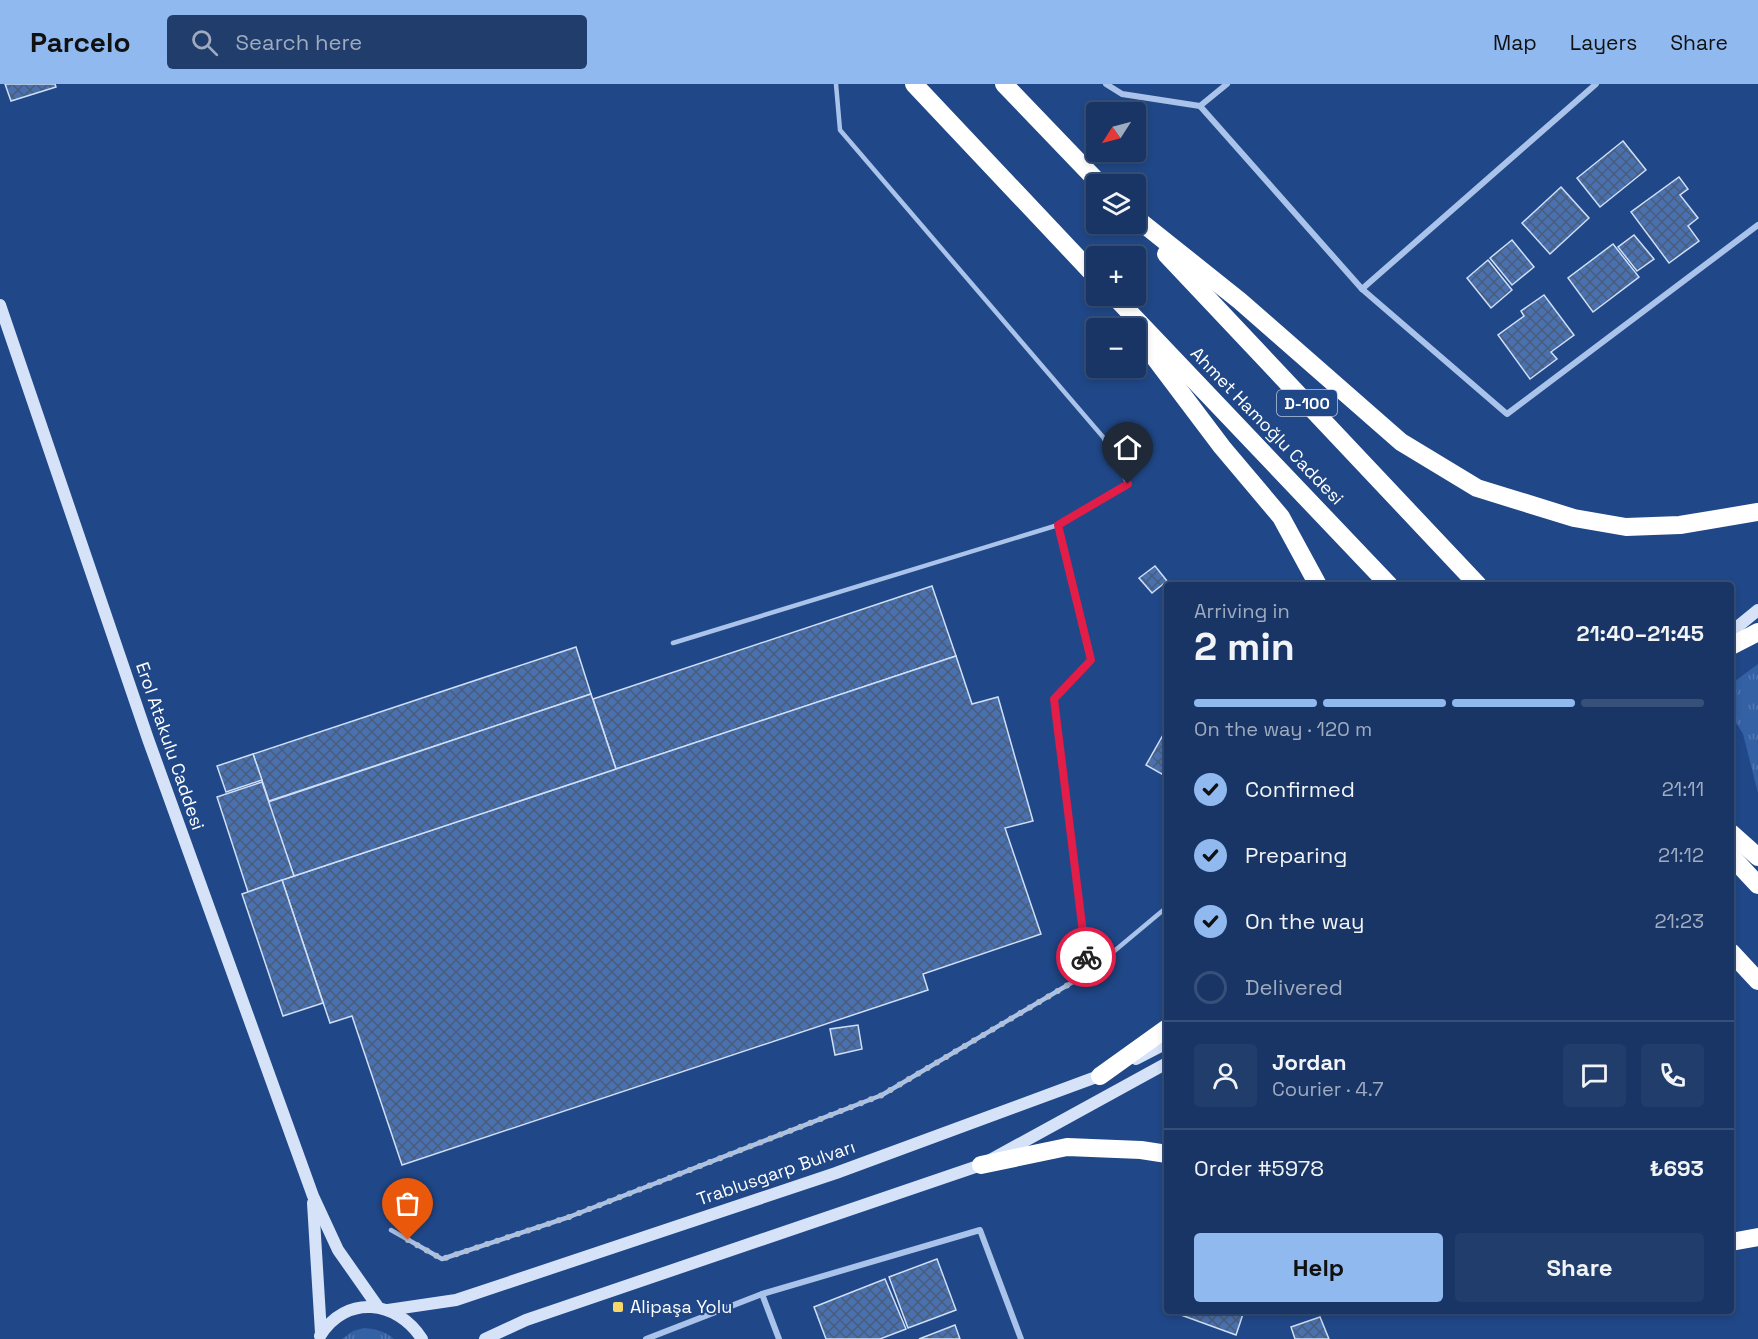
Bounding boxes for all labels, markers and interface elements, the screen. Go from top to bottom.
search box [167,15,587,69]
text: Parcelo [30,24,131,60]
icon: search [188,26,221,59]
text: Search here [236,28,362,56]
text: Map [1493,29,1537,56]
text: Layers [1570,29,1637,56]
text: Share [1670,29,1728,56]
north arrow [1086,102,1146,162]
map controls [1086,102,1146,378]
button: layers [1086,174,1146,234]
button: + [1086,246,1146,306]
button: − [1086,318,1146,378]
street label: Ahmet Hamoğlu Caddesi [1186,342,1349,509]
road number: D-100 [1277,390,1337,416]
pin [1102,422,1153,484]
icon: home [1111,431,1144,464]
text: Arriving in [1194,598,1290,624]
text: 21:40–21:45 [1577,619,1704,647]
text: 2 min [1194,622,1295,671]
street label: Erol Atakulu Caddesi [131,659,210,833]
text: On the way · 120 m [1194,716,1372,742]
icon: check [1194,773,1227,806]
text: Confirmed [1245,775,1355,803]
text: 21:11 [1662,776,1704,802]
icon: check [1194,839,1227,872]
text: Preparing [1245,841,1347,869]
text: 21:12 [1658,842,1704,868]
icon: check [1194,905,1227,938]
text: On the way [1245,907,1364,935]
text: 21:23 [1654,908,1704,934]
courier [1056,927,1116,987]
icon: bike [1070,941,1103,974]
text: Delivered [1245,973,1343,1001]
button: person [1194,1044,1257,1107]
button: chat [1563,1044,1626,1107]
button: phone [1641,1044,1704,1107]
text: Jordan [1272,1048,1347,1076]
text: Courier · 4.7 [1272,1076,1383,1102]
street label: Trablusgarp Bulvarı [694,1135,858,1210]
text: Order #5978 [1194,1154,1324,1182]
text: ₺693 [1650,1154,1704,1182]
pin [382,1178,433,1240]
icon: bag [391,1187,424,1220]
button: Help [1194,1233,1443,1302]
button: Share [1455,1233,1704,1302]
place label: Alipaşa Yolu [630,1295,732,1318]
marker: Alipaşa Yolu [611,1300,625,1314]

